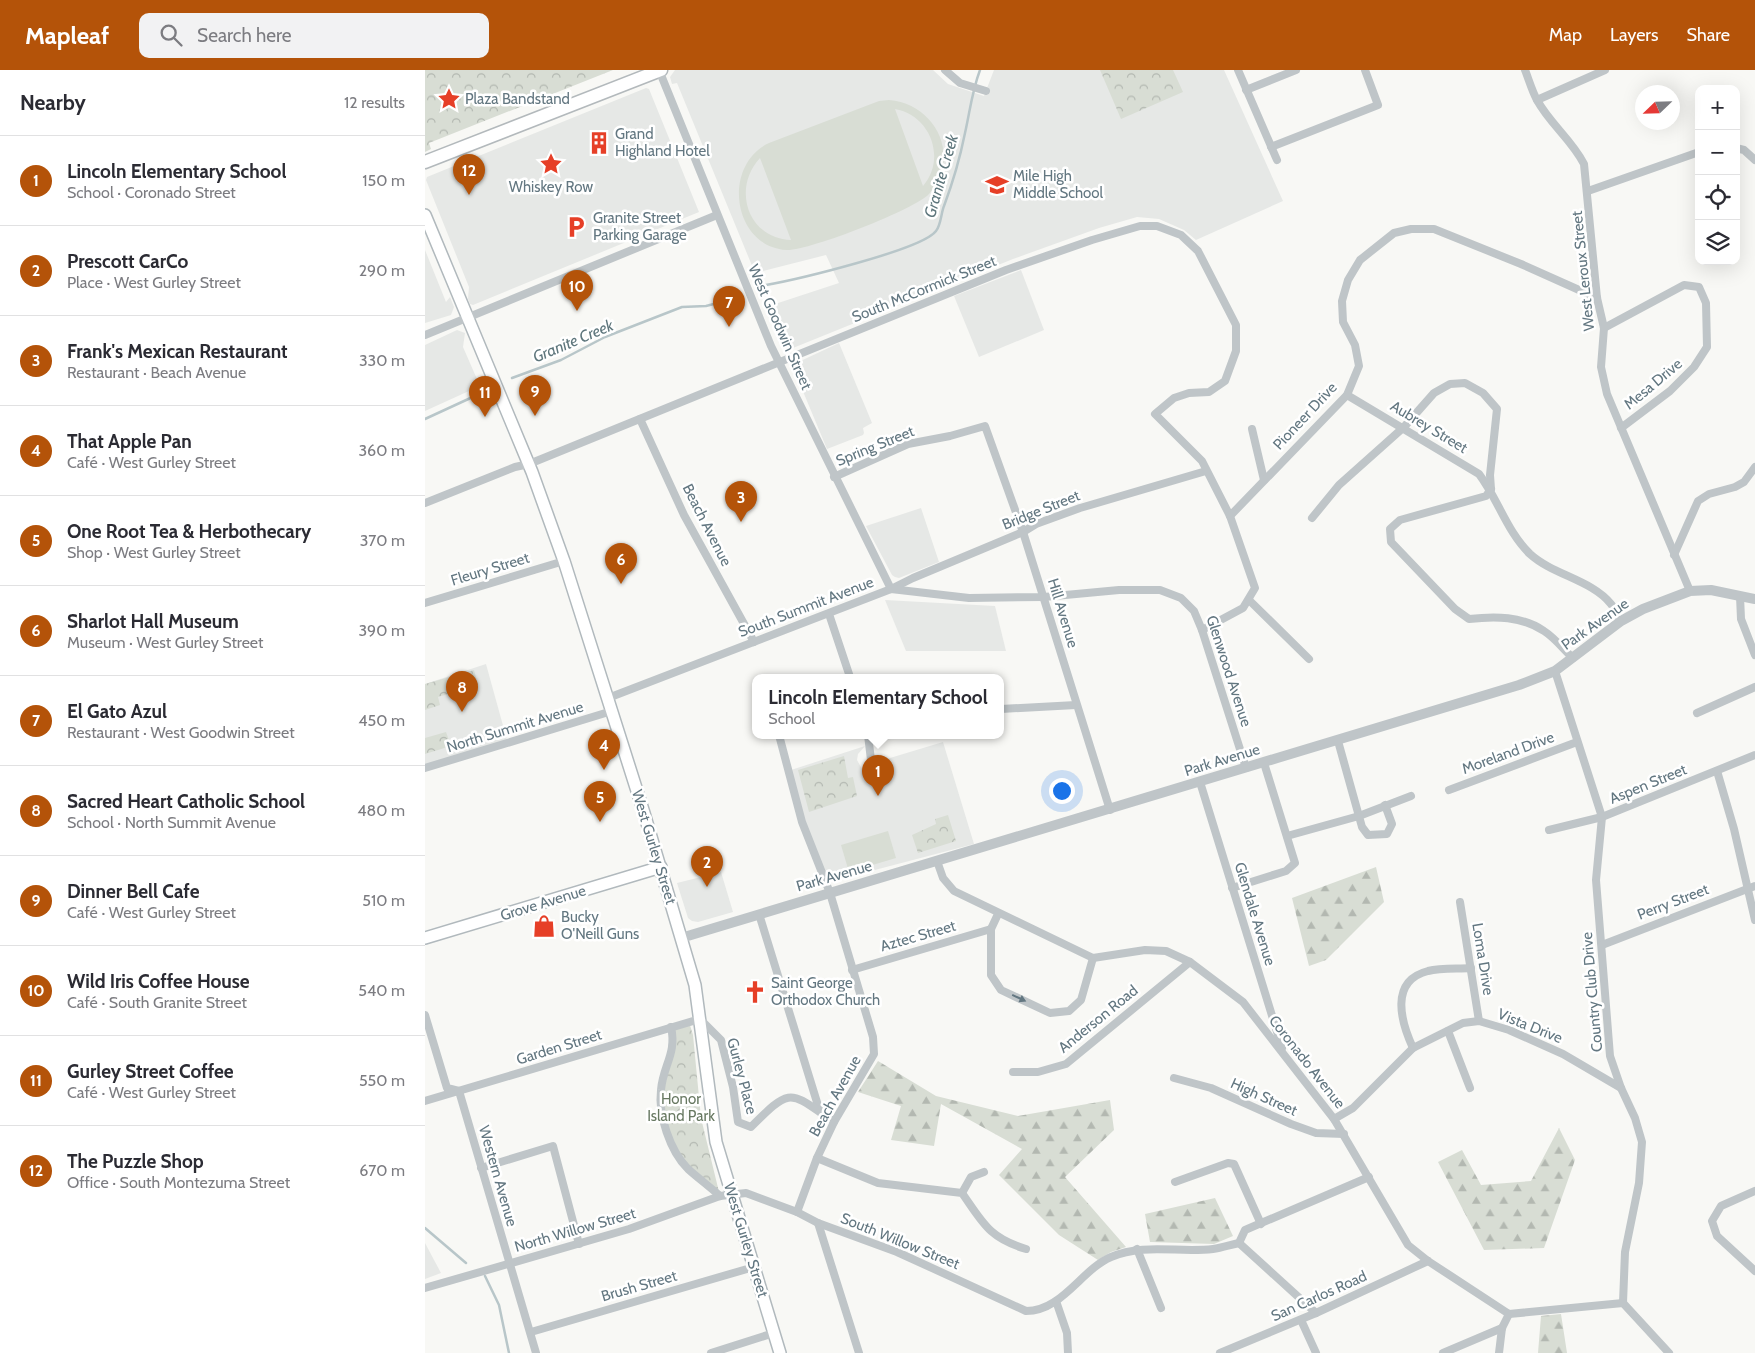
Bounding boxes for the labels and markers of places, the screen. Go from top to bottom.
place icon: Plaza Bandstand [436,86,462,112]
place label: Plaza Bandstand [465,90,570,108]
place label: Grand Highland Hotel [615,125,710,160]
building icon: Grand Highland Hotel [586,130,612,156]
place icon: Whiskey Row [538,151,564,177]
pin: 12 [453,154,485,195]
place label: Mile High Middle School [1013,167,1104,202]
school or university icon: Mile High Middle School [984,172,1010,198]
place label: Whiskey Row [509,178,593,196]
place label: Granite Street Parking Garage [593,209,687,244]
parking icon: Granite Street Parking Garage [563,214,589,240]
pin: 10 [561,270,593,311]
pin: 7 [713,286,745,327]
pin: 9 [519,375,551,416]
pin: 11 [469,376,501,417]
pin: 3 [725,481,757,522]
pin: 6 [605,543,637,584]
pin: 8 [446,671,478,712]
pin: 4 [588,729,620,770]
pin: 1 [862,755,894,796]
pin: 5 [584,781,616,822]
pin: 2 [691,846,723,887]
place label: Bucky O'Neill Guns [561,908,639,943]
shop icon: Bucky O'Neill Guns [531,913,557,939]
place label: Saint George Orthodox Church [771,974,880,1009]
church icon: Saint George Orthodox Church [742,979,768,1005]

